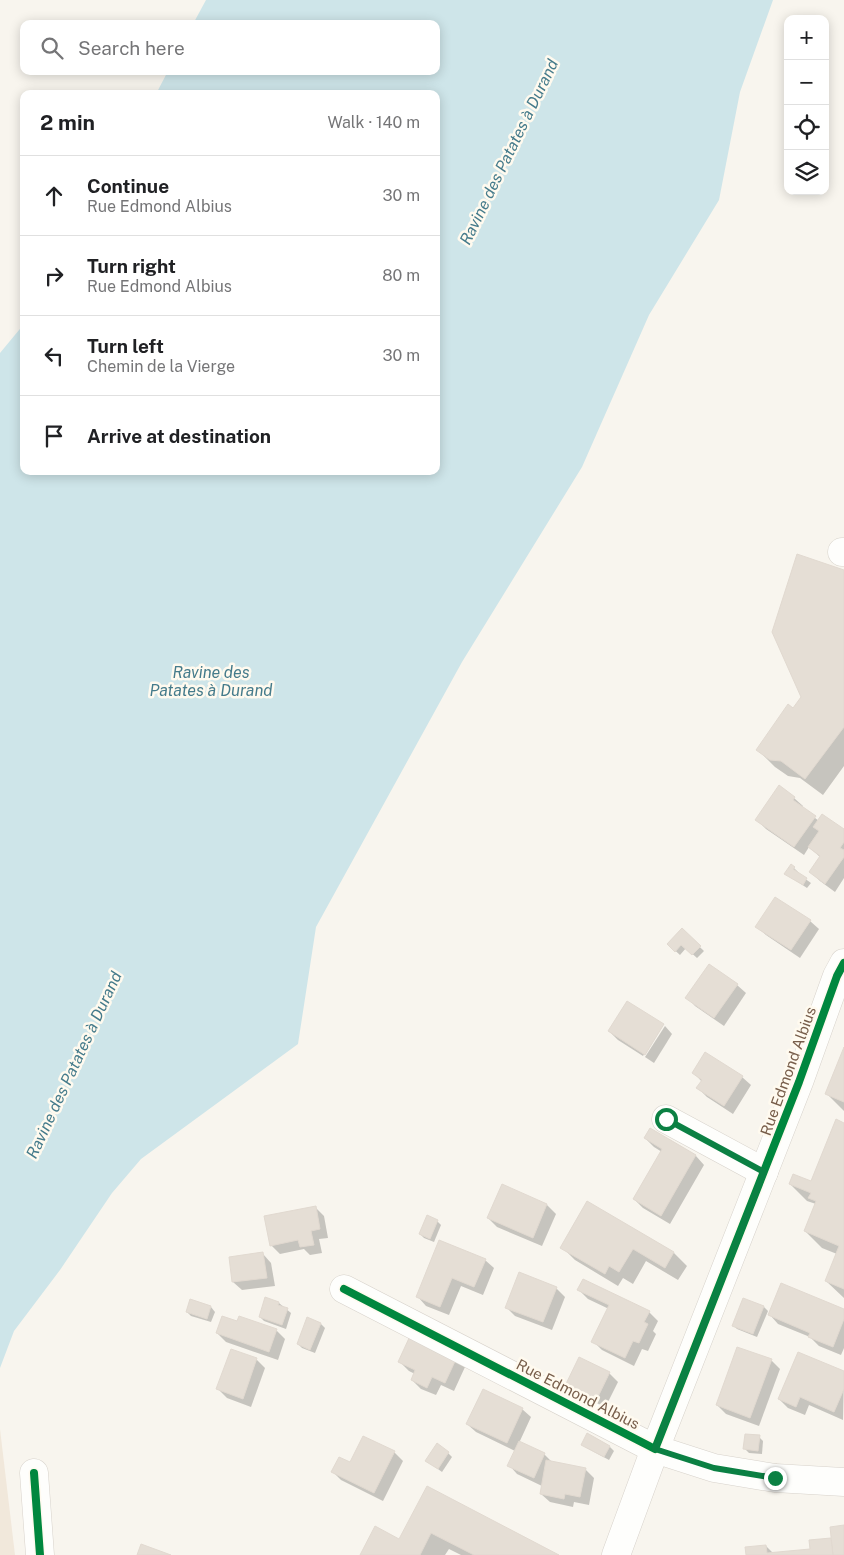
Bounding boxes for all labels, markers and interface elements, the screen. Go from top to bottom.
map controls [784,15,829,195]
button: + [784,15,829,60]
search box [20,20,440,75]
icon: search [38,34,66,62]
text: Search here [78,37,185,59]
water label: Ravine des Patates à Durand [456,55,563,248]
button: − [784,60,829,105]
button: locate [784,105,829,150]
text: 2 min [40,110,95,135]
text: Walk · 140 m [327,113,420,132]
button: layers [784,150,829,195]
text: Continue [87,175,169,197]
icon: ahead [40,182,68,210]
text: 30 m [383,186,420,205]
text: Rue Edmond Albius [87,197,232,216]
text: Turn right [87,255,176,277]
icon: right [40,262,68,290]
text: 80 m [382,266,420,285]
text: Rue Edmond Albius [87,277,232,296]
text: Turn left [87,335,164,357]
icon: left [40,342,68,370]
text: 30 m [383,346,420,365]
text: Chemin de la Vierge [87,357,235,376]
icon: arrive [40,422,68,450]
text: Arrive at destination [87,425,271,447]
water label: Ravine des Patates à Durand [149,663,273,700]
water label: Ravine des Patates à Durand [22,968,126,1161]
street label: Rue Edmond Albius [757,1004,819,1138]
route start [655,1108,678,1131]
street label: Rue Edmond Albius [514,1356,642,1432]
route end [764,1467,787,1490]

